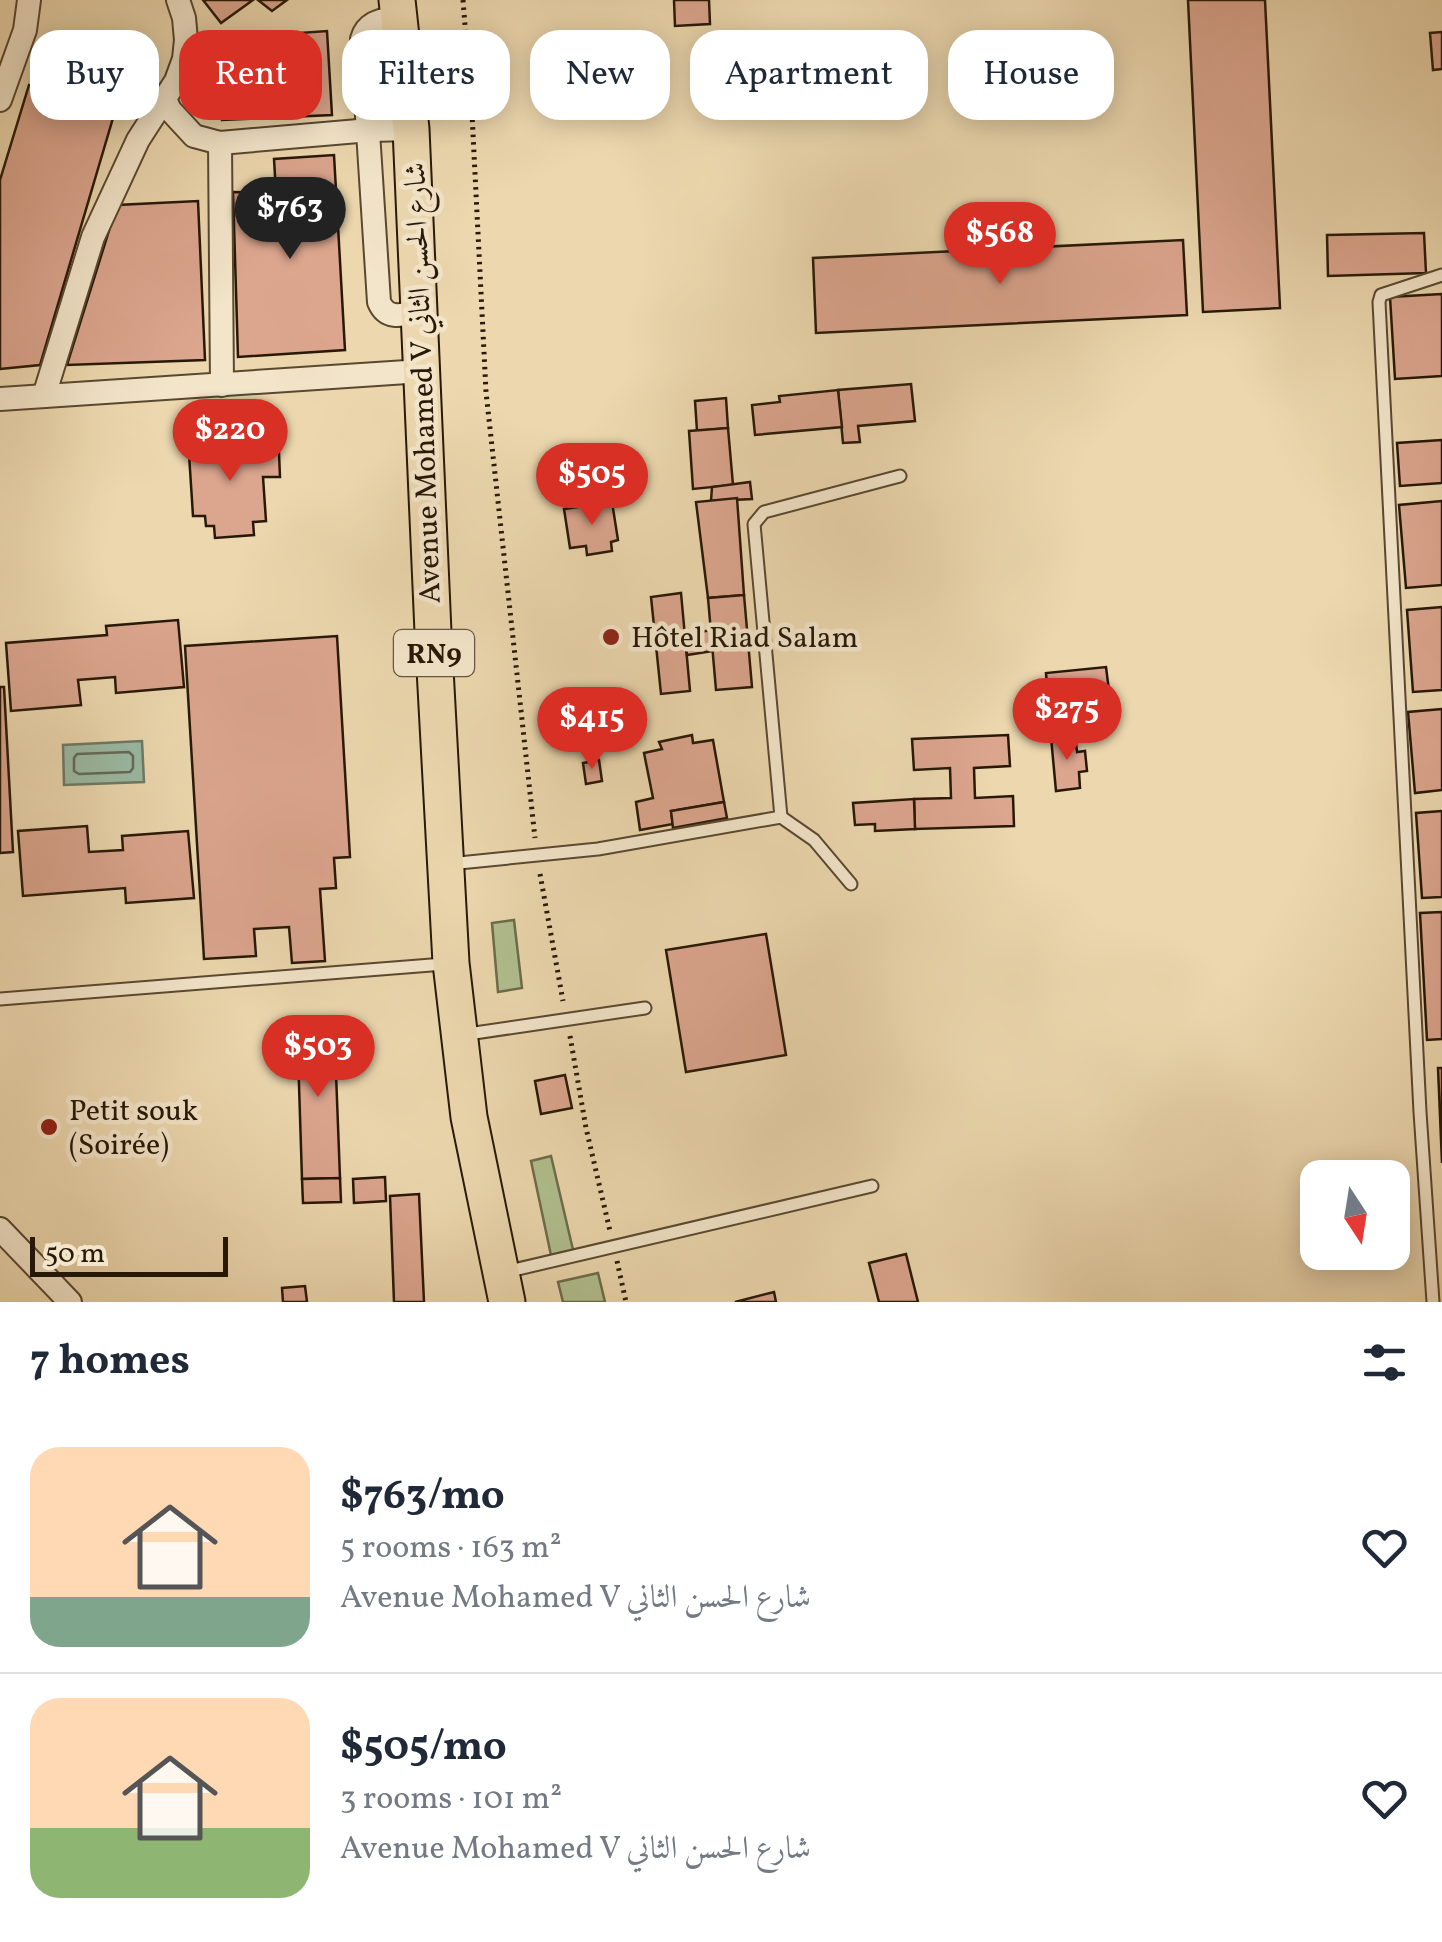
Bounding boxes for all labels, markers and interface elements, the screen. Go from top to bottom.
chip: Buy [30,30,159,120]
chip: Rent [179,30,322,120]
chip: Filters [342,30,510,120]
chip: New [530,30,670,120]
chip: Apartment [690,30,928,120]
chip: House [948,30,1114,120]
street label: Avenue Mohamed V شارع الحسن الثاني [395,162,455,604]
pin: $763 [231,177,349,262]
text: $763 [257,187,323,231]
pin: $568 [941,202,1059,287]
text: $568 [966,212,1034,256]
pin: $220 [171,399,289,484]
text: $220 [195,409,265,453]
pin: $505 [533,443,651,528]
text: $505 [558,453,626,497]
place label: Hôtel Riad Salam [631,618,858,660]
marker: Hôtel Riad Salam [600,626,622,648]
road number: RN9 [394,630,474,676]
pin: $275 [1008,678,1126,763]
pin: $415 [533,687,651,772]
text: $275 [1035,688,1099,732]
text: $415 [559,697,625,741]
pin: $503 [259,1015,377,1100]
text: $503 [284,1025,352,1069]
place label: Petit souk (Soirée) [69,1091,198,1167]
marker: Petit souk (Soirée) [38,1116,60,1138]
north arrow [1300,1160,1410,1270]
map controls [1300,1160,1410,1270]
scale bar [30,1232,228,1276]
text: 50 m [45,1235,105,1274]
text: 7 homes [30,1333,190,1392]
icon: filters [1357,1335,1412,1390]
text: $763/mo [340,1468,505,1527]
icon: home [110,1487,230,1607]
icon: heart [1357,1520,1412,1575]
text: 5 rooms · 163 m² [340,1527,562,1571]
text: Avenue Mohamed V شارع الحسن الثاني [340,1577,811,1621]
text: $505/mo [340,1719,507,1778]
icon: home [110,1738,230,1858]
icon: heart [1357,1771,1412,1826]
text: 3 rooms · 101 m² [340,1778,562,1822]
text: Avenue Mohamed V شارع الحسن الثاني [340,1828,811,1872]

